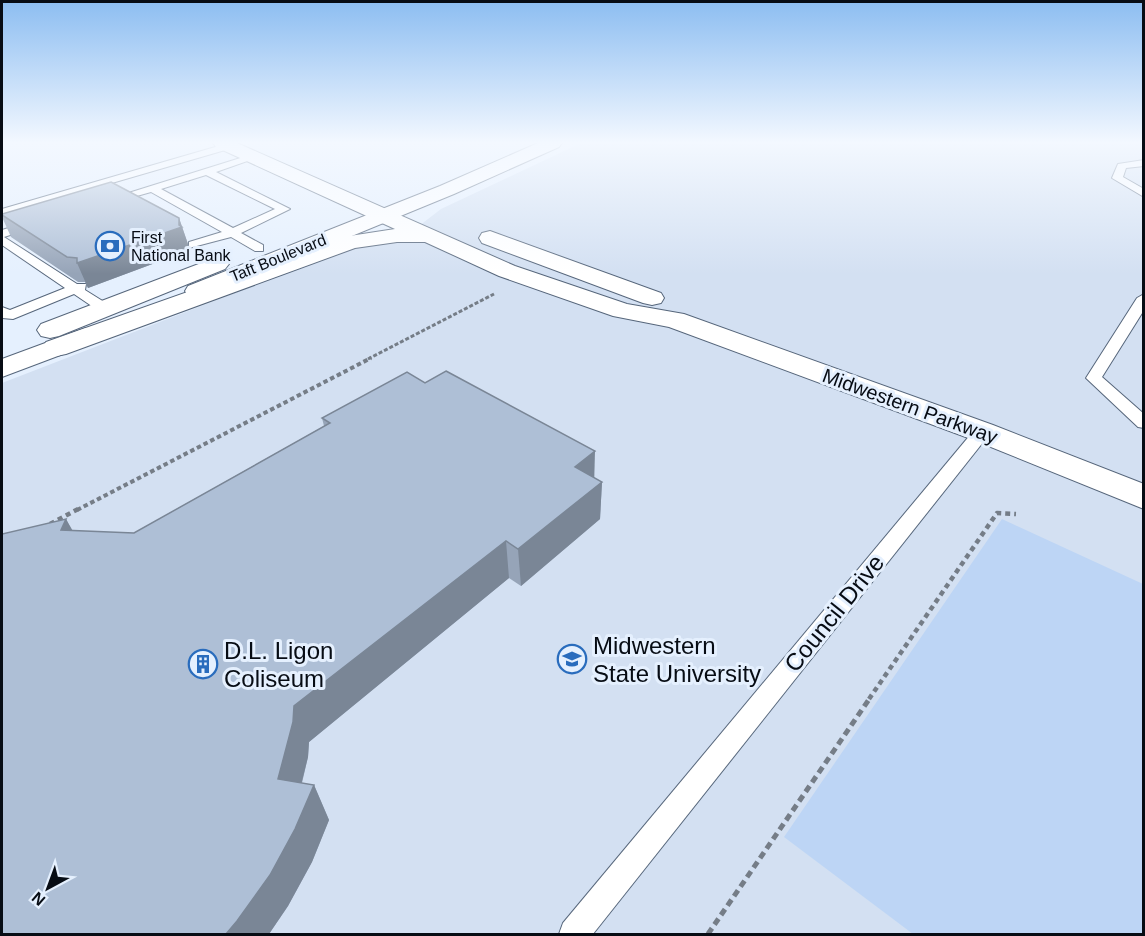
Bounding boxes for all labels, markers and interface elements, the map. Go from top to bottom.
place label: First National Bank [131,229,232,264]
bank icon: First National Bank [94,230,126,262]
street label: Taft Boulevard [227,231,329,285]
street label: Midwestern Parkway [820,364,1000,448]
street label: Council Drive [779,549,889,677]
place label: Midwestern State University [593,632,761,687]
place label: D.L. Ligon Coliseum [224,637,333,692]
school or university icon: Midwestern State University [556,643,588,675]
building icon: D.L. Ligon Coliseum [187,648,219,680]
north arrow [18,858,78,918]
text: N [29,889,48,909]

